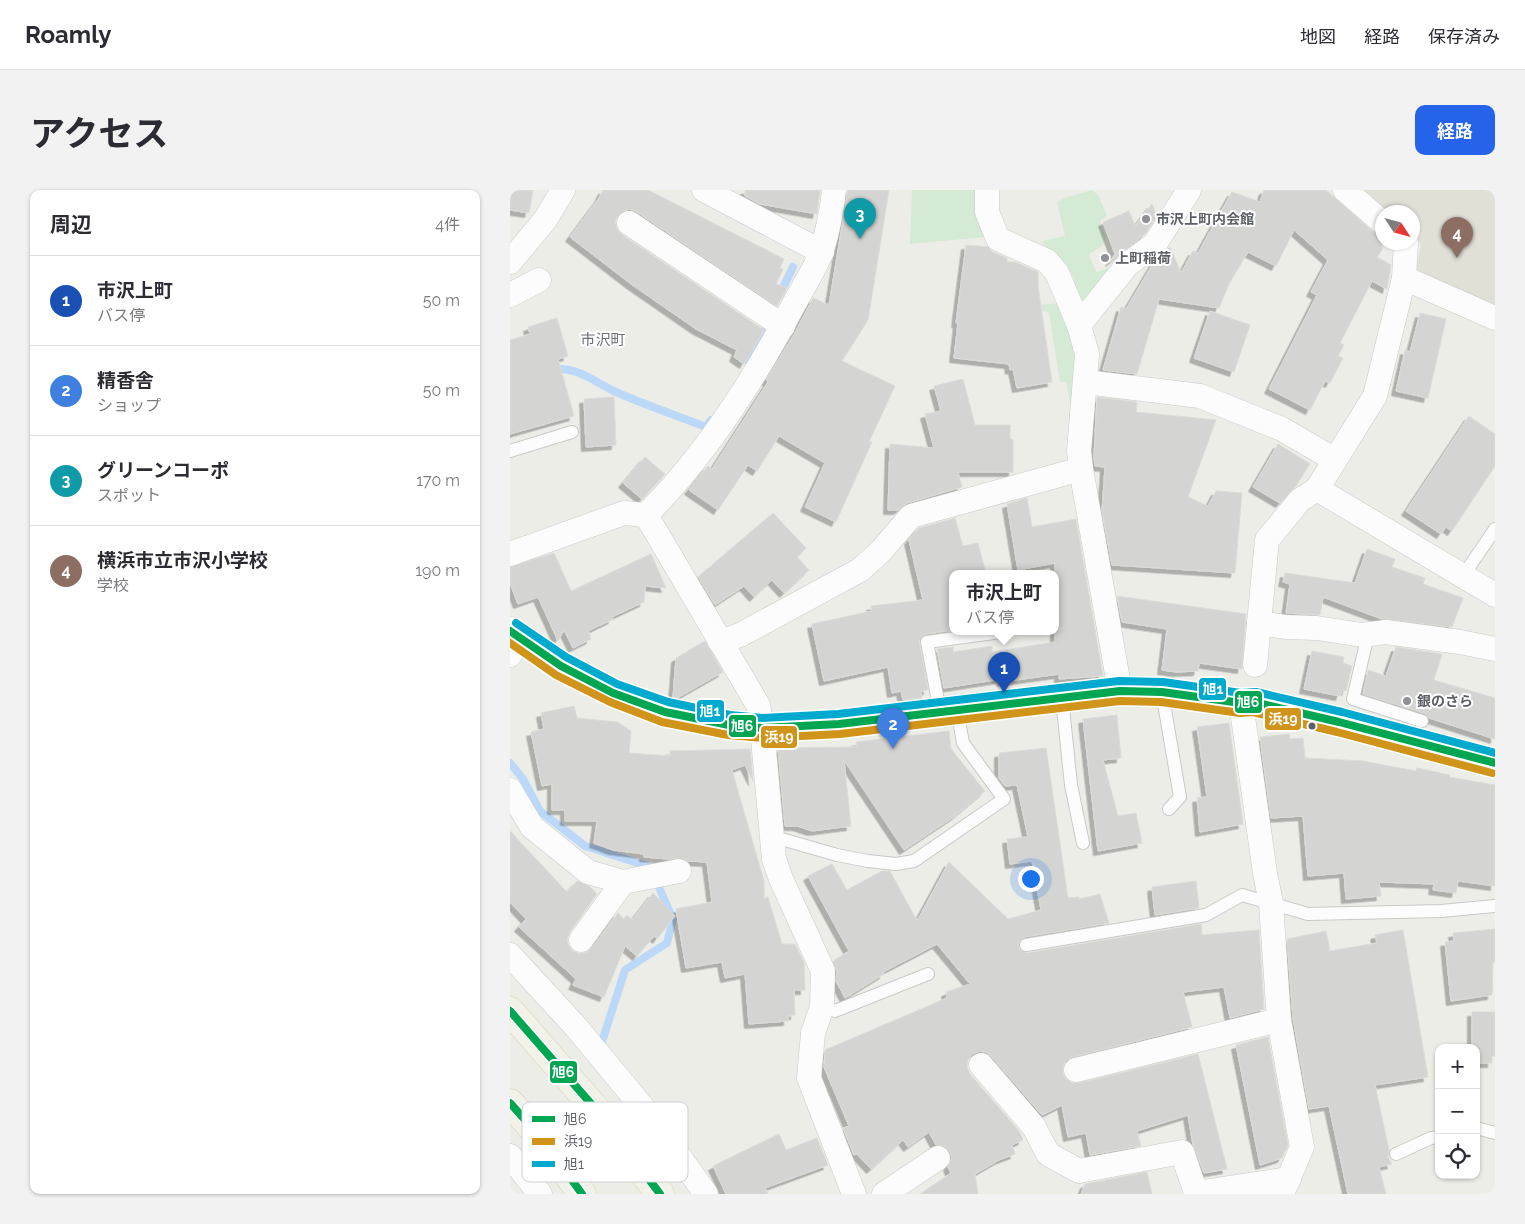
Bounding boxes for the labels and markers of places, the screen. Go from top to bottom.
pin: 3 [844,198,876,239]
place label: 市沢上町内会館 [1156,211,1254,227]
marker: 市沢上町内会館 [1140,213,1152,225]
pin: 4 [1441,217,1473,258]
place label: 上町稲荷 [1115,250,1171,266]
marker: 上町稲荷 [1099,252,1111,264]
pin: 1 [988,652,1020,693]
place label: 銀のさら [1417,693,1473,709]
marker: 銀のさら [1401,695,1413,707]
pin: 2 [877,708,909,749]
unlabelled marker [1307,721,1317,731]

